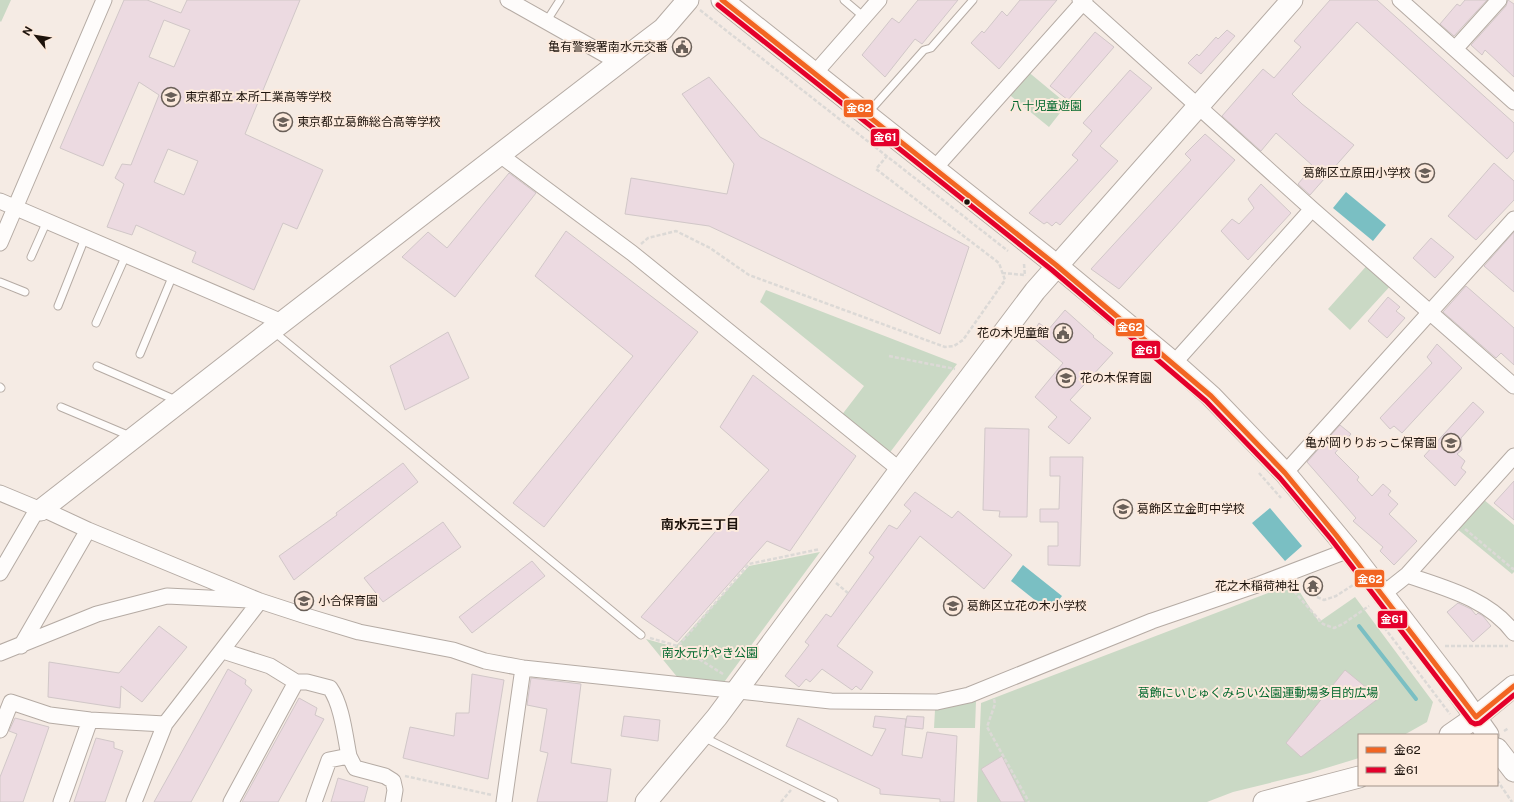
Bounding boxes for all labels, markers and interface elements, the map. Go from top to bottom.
north arrow [16,16,56,56]
text: N [20,24,35,38]
public building icon: 亀有警察署南水元交番 [671,36,693,58]
place label: 亀有警察署南水元交番 [548,40,668,54]
school or university icon: 東京都立 本所工業高等学校 [160,86,182,108]
place label: 東京都立 本所工業高等学校 [185,90,332,104]
line badge: 金62 [843,99,874,118]
park label: 八十児童遊園 [1010,99,1082,113]
text: 金62 [846,102,872,114]
school or university icon: 東京都立葛飾総合高等学校 [272,111,294,133]
place label: 東京都立葛飾総合高等学校 [297,115,441,129]
line badge: 金61 [870,128,900,147]
text: 金61 [874,131,896,143]
school or university icon: 葛飾区立原田小学校 [1414,162,1436,184]
place label: 葛飾区立原田小学校 [1303,166,1411,180]
unlabelled marker [962,197,972,207]
line badge: 金62 [1115,318,1145,337]
text: 金62 [1117,321,1143,333]
public building icon: 花の木児童館 [1052,322,1074,344]
place label: 花の木児童館 [977,326,1049,340]
line badge: 金61 [1131,340,1161,359]
text: 金61 [1135,344,1157,356]
school or university icon: 花の木保育園 [1055,367,1077,389]
place label: 花の木保育園 [1080,371,1152,385]
school or university icon: 亀が岡りりおっこ保育園 [1440,432,1462,454]
place label: 亀が岡りりおっこ保育園 [1305,436,1437,450]
school or university icon: 葛飾区立金町中学校 [1112,498,1134,520]
place label: 葛飾区立金町中学校 [1137,502,1245,516]
district label: 南水元三丁目 [661,517,739,532]
line badge: 金62 [1354,569,1385,588]
text: 金62 [1357,573,1383,585]
temple icon: 花之木稲荷神社 [1302,575,1324,597]
place label: 花之木稲荷神社 [1215,579,1299,593]
school or university icon: 小合保育園 [293,590,315,612]
place label: 小合保育園 [318,594,378,608]
school or university icon: 葛飾区立花の木小学校 [942,595,964,617]
place label: 葛飾区立花の木小学校 [967,599,1087,613]
line badge: 金61 [1377,610,1408,629]
text: 金61 [1381,613,1403,625]
park label: 南水元けやき公園 [662,646,758,660]
park label: 葛飾にいじゅくみらい公園運動場多目的広場 [1138,686,1378,700]
legend [1358,734,1498,786]
text: 金62 [1394,743,1421,757]
text: 金61 [1394,763,1418,777]

